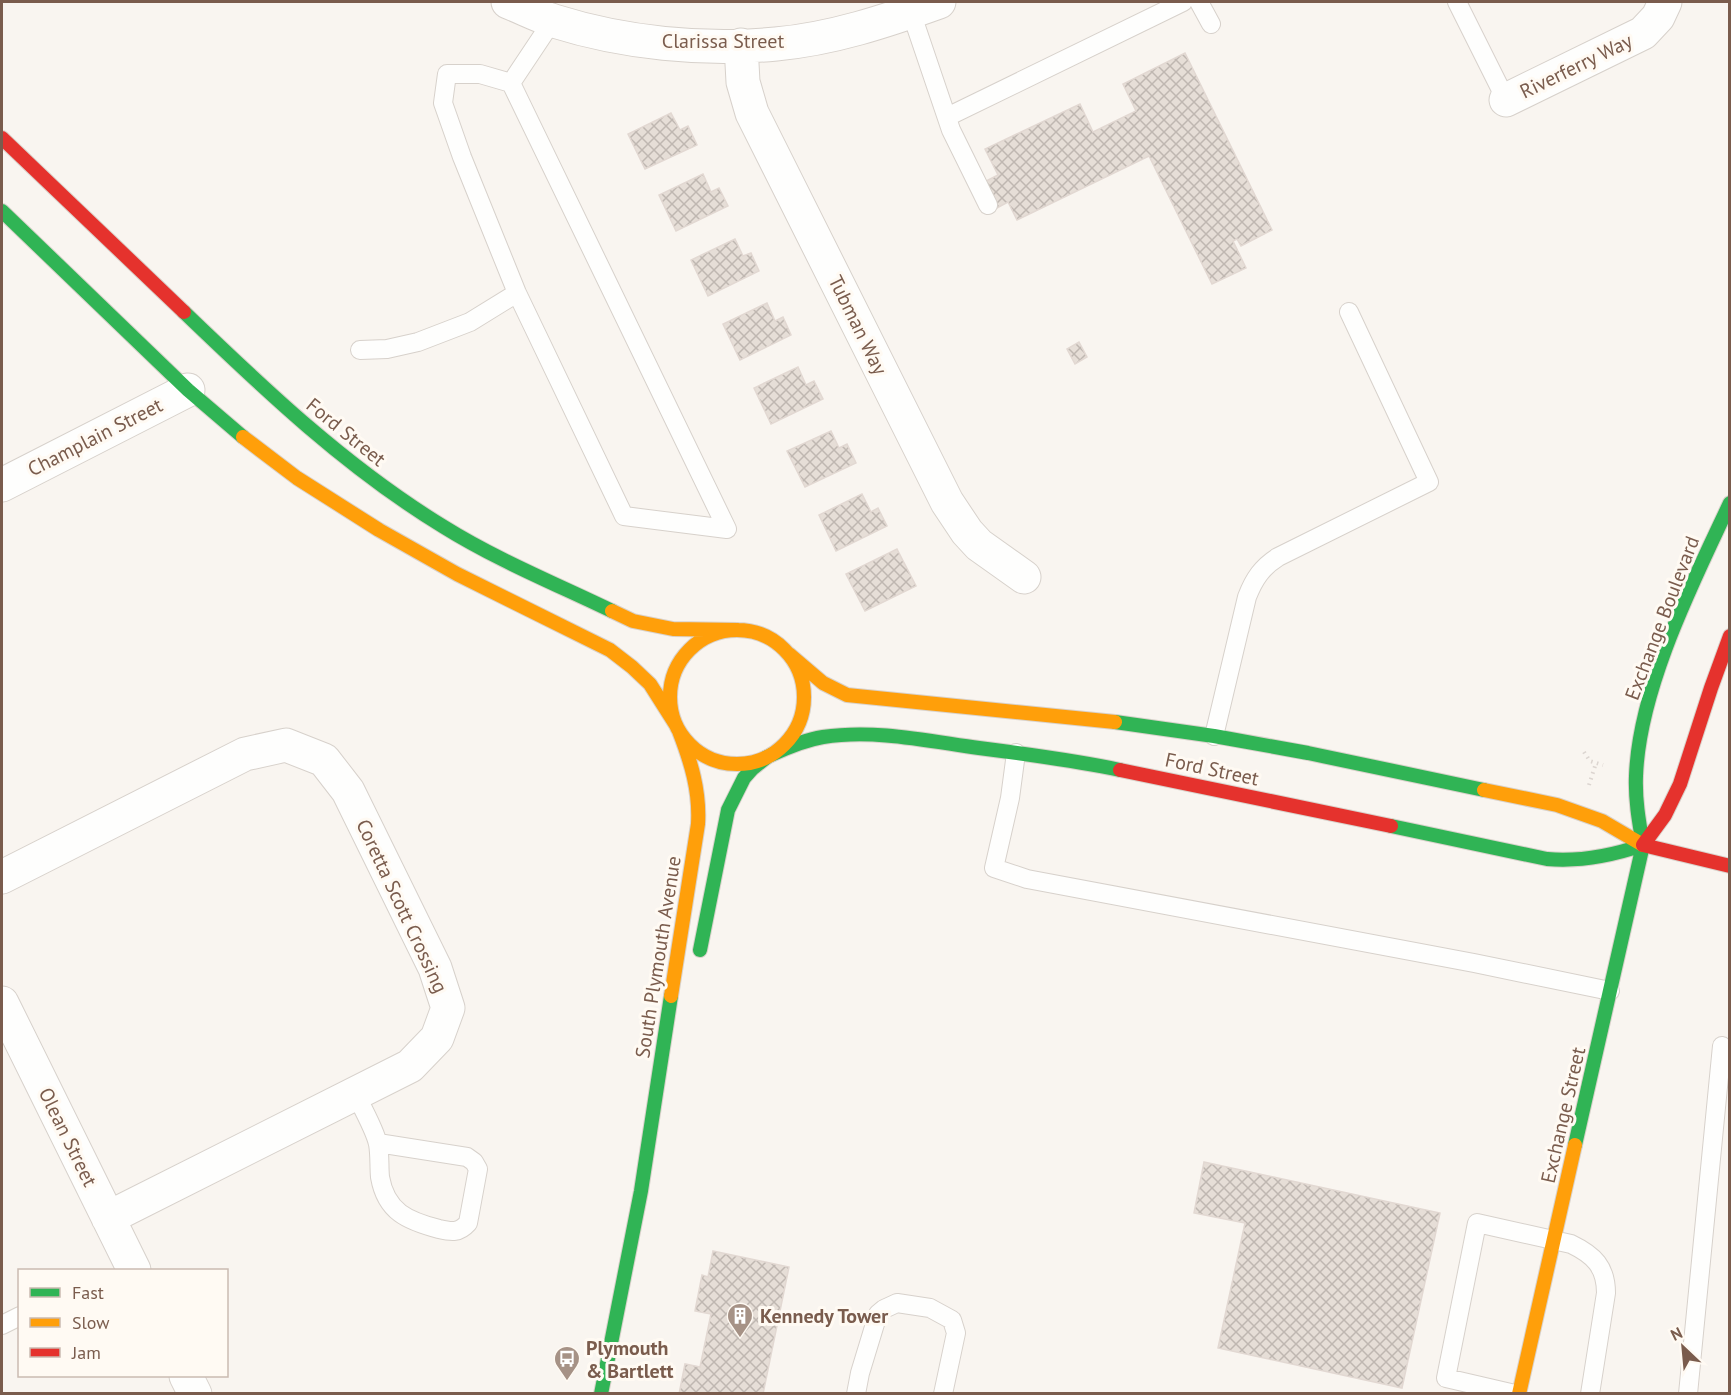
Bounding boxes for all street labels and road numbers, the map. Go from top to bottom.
street label: Riverferry Way [1515,27,1637,104]
street label: Clarissa Street [662,28,784,54]
street label: Tubman Way [823,271,894,380]
street label: Champlain Street [23,392,167,482]
street label: Ford Street [301,392,391,472]
street label: Exchange Boulevard [1619,532,1705,704]
street label: Ford Street [1163,746,1261,792]
street label: Coretta Scott Crossing [350,815,454,997]
street label: South Plymouth Avenue [629,854,687,1060]
street label: Exchange Street [1535,1044,1591,1185]
street label: Olean Street [33,1083,103,1191]

